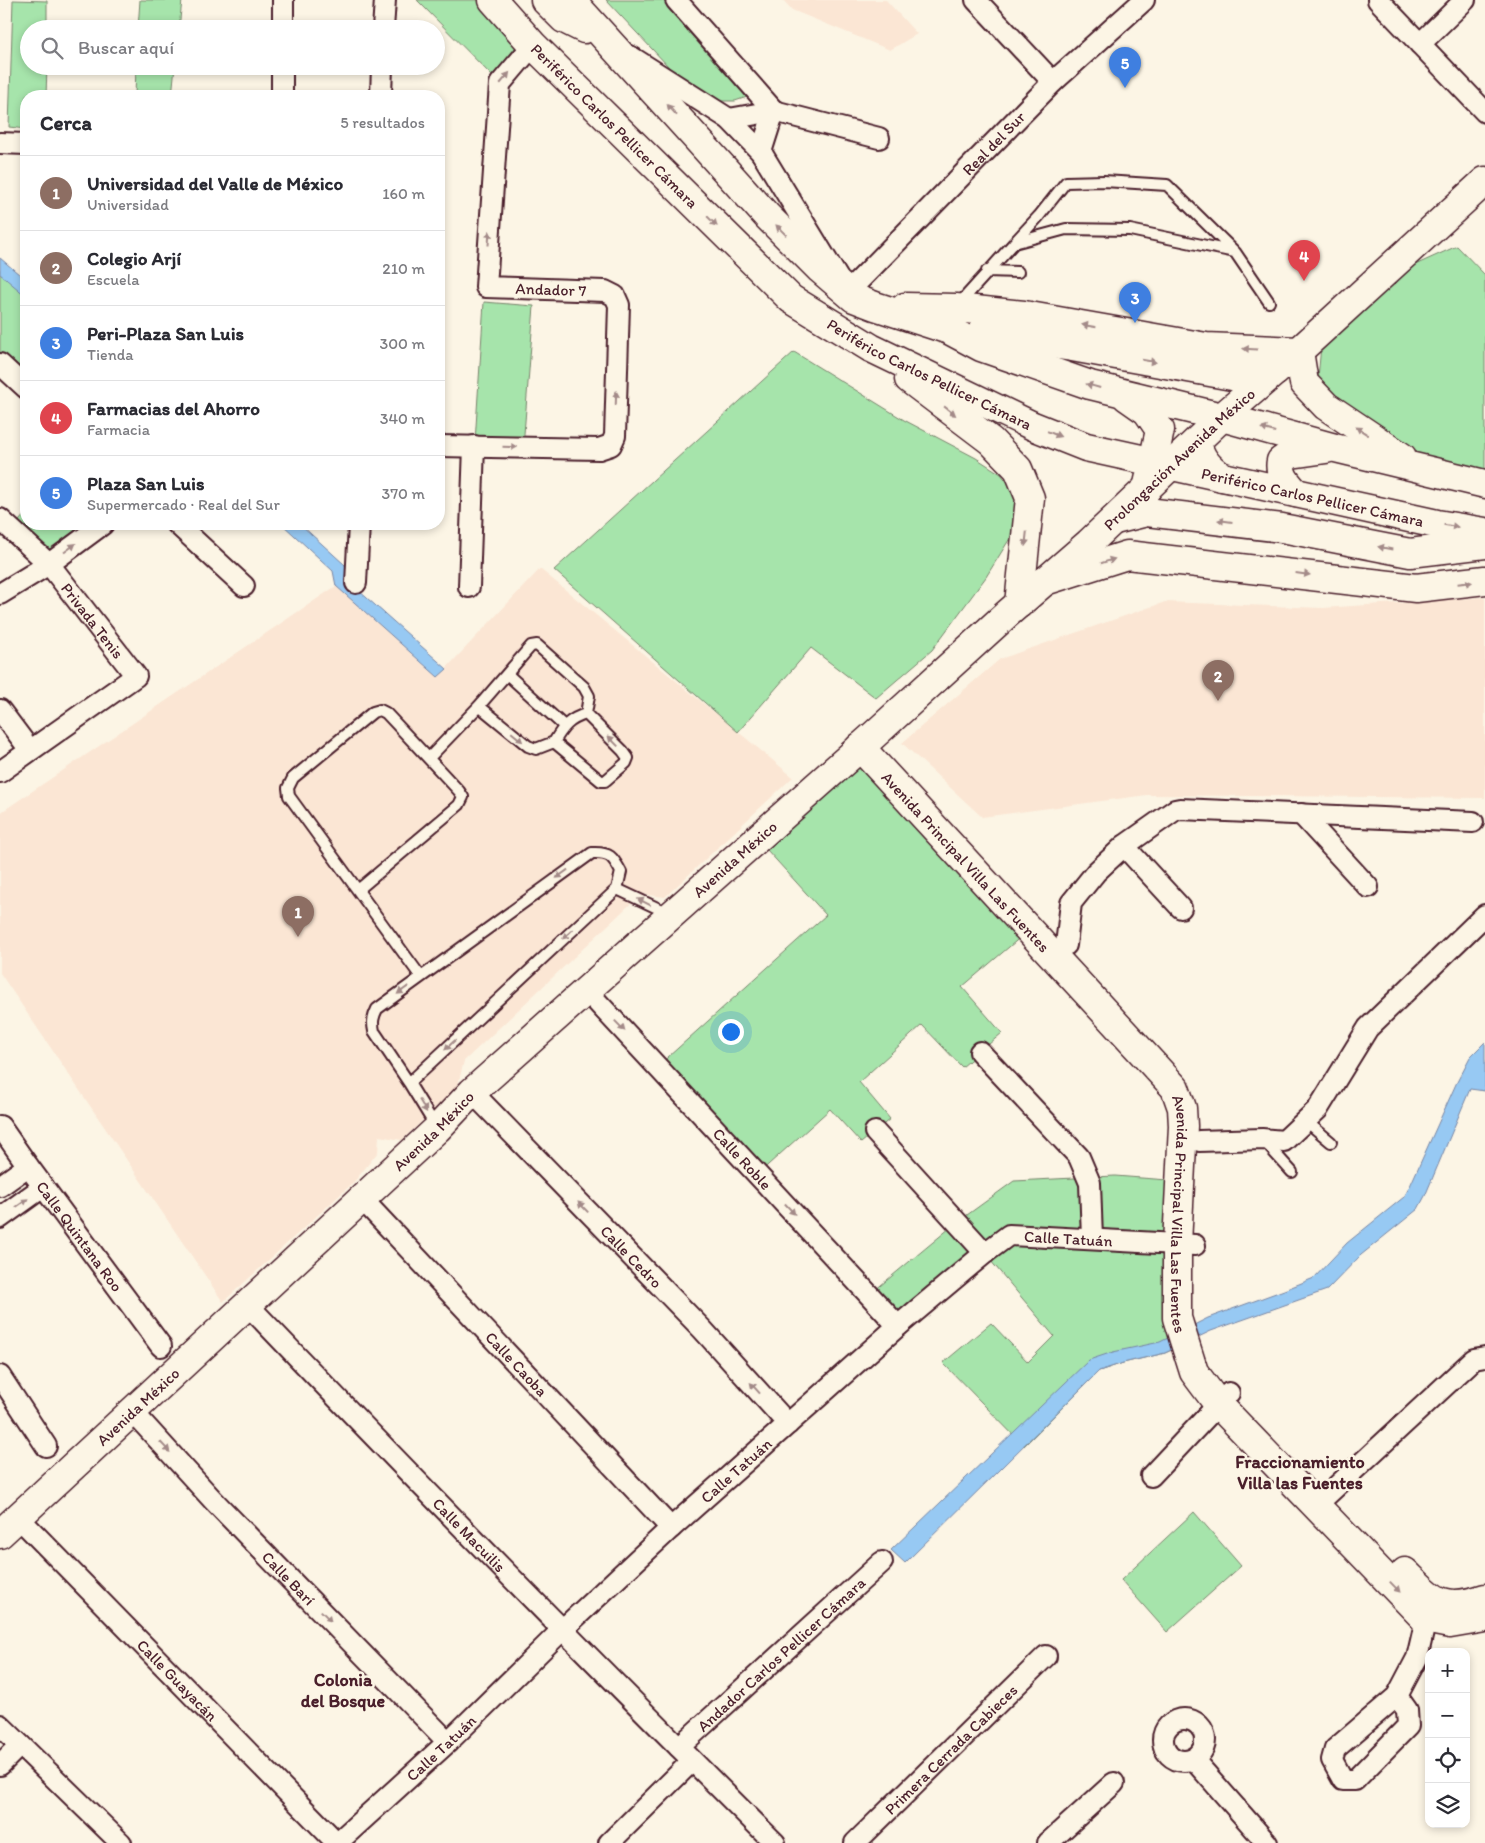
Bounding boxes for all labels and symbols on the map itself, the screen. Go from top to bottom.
street label: Periférico Carlos Pellicer Cámara [527,40,702,212]
pin: 5 [1109,47,1141,88]
one-way arrow [500,72,511,85]
one-way arrow [666,105,678,117]
street label: Real del Sur [958,107,1030,179]
one-way arrow [706,215,718,227]
one-way arrow [776,224,788,236]
one-way arrow [486,230,494,246]
pin: 4 [1288,240,1320,281]
street label: Andador 7 [515,279,587,300]
pin: 3 [1119,282,1151,323]
street label: Periférico Carlos Pellicer Cámara [824,314,1035,434]
one-way arrow [1081,322,1097,330]
one-way arrow [1242,344,1258,352]
one-way arrow [1141,358,1157,366]
one-way arrow [1086,381,1101,389]
street label: Prolongación Avenida México [1100,384,1259,534]
one-way arrow [612,389,620,405]
one-way arrow [943,406,956,417]
one-way arrow [1260,425,1275,433]
one-way arrow [1356,426,1369,436]
one-way arrow [1047,431,1061,439]
one-way arrow [503,443,519,451]
street label: Periférico Carlos Pellicer Cámara [1200,464,1426,531]
one-way arrow [1216,517,1232,525]
one-way arrow [1443,523,1459,531]
one-way arrow [1022,532,1030,548]
one-way arrow [63,543,76,554]
one-way arrow [1376,544,1392,552]
one-way arrow [1101,556,1116,564]
one-way arrow [1296,570,1312,578]
street label: Privada Tenis [57,579,128,662]
one-way arrow [1457,579,1473,587]
pin: 2 [1202,660,1234,701]
one-way arrow [510,731,523,742]
one-way arrow [608,736,620,748]
street label: Avenida Principal Villa Las Fuentes [877,768,1054,956]
street label: Avenida México [689,817,781,901]
one-way arrow [556,869,569,879]
pin: 1 [282,896,314,937]
one-way arrow [637,898,651,906]
one-way arrow [563,928,575,940]
one-way arrow [396,985,410,995]
one-way arrow [614,1019,626,1031]
your location [718,1019,744,1045]
one-way arrow [444,1039,456,1051]
street label: Avenida México [389,1087,478,1175]
street label: Avenida Principal Villa Las Fuentes [1167,1092,1192,1335]
one-way arrow [419,1099,428,1112]
street label: Calle Roble [709,1124,775,1194]
street label: Calle Quintana Roo [32,1177,127,1295]
one-way arrow [15,1198,29,1208]
one-way arrow [577,1201,589,1213]
one-way arrow [784,1202,796,1214]
street label: Calle Cedro [596,1221,666,1292]
street label: Calle Tatuán [1024,1227,1113,1251]
street label: Calle Caoba [481,1328,551,1401]
street label: Avenida México [93,1364,184,1450]
one-way arrow [749,1383,761,1395]
street label: Calle Tatuán [697,1434,776,1507]
one-way arrow [159,1441,171,1453]
district label: Fraccionamiento Villa las Fuentes [1235,1451,1365,1494]
street label: Calle Macuilis [429,1494,509,1576]
street label: Calle Barí [258,1547,319,1609]
street label: Andador Carlos Pellicer Cámara [693,1573,870,1736]
one-way arrow [1388,1581,1400,1593]
one-way arrow [320,1609,332,1621]
street label: Calle Guayacán [133,1635,222,1726]
district label: Colonia del Bosque [301,1669,386,1712]
street label: Primera Cerrada Cabieces [881,1681,1021,1819]
street label: Calle Tatuán [403,1711,480,1785]

